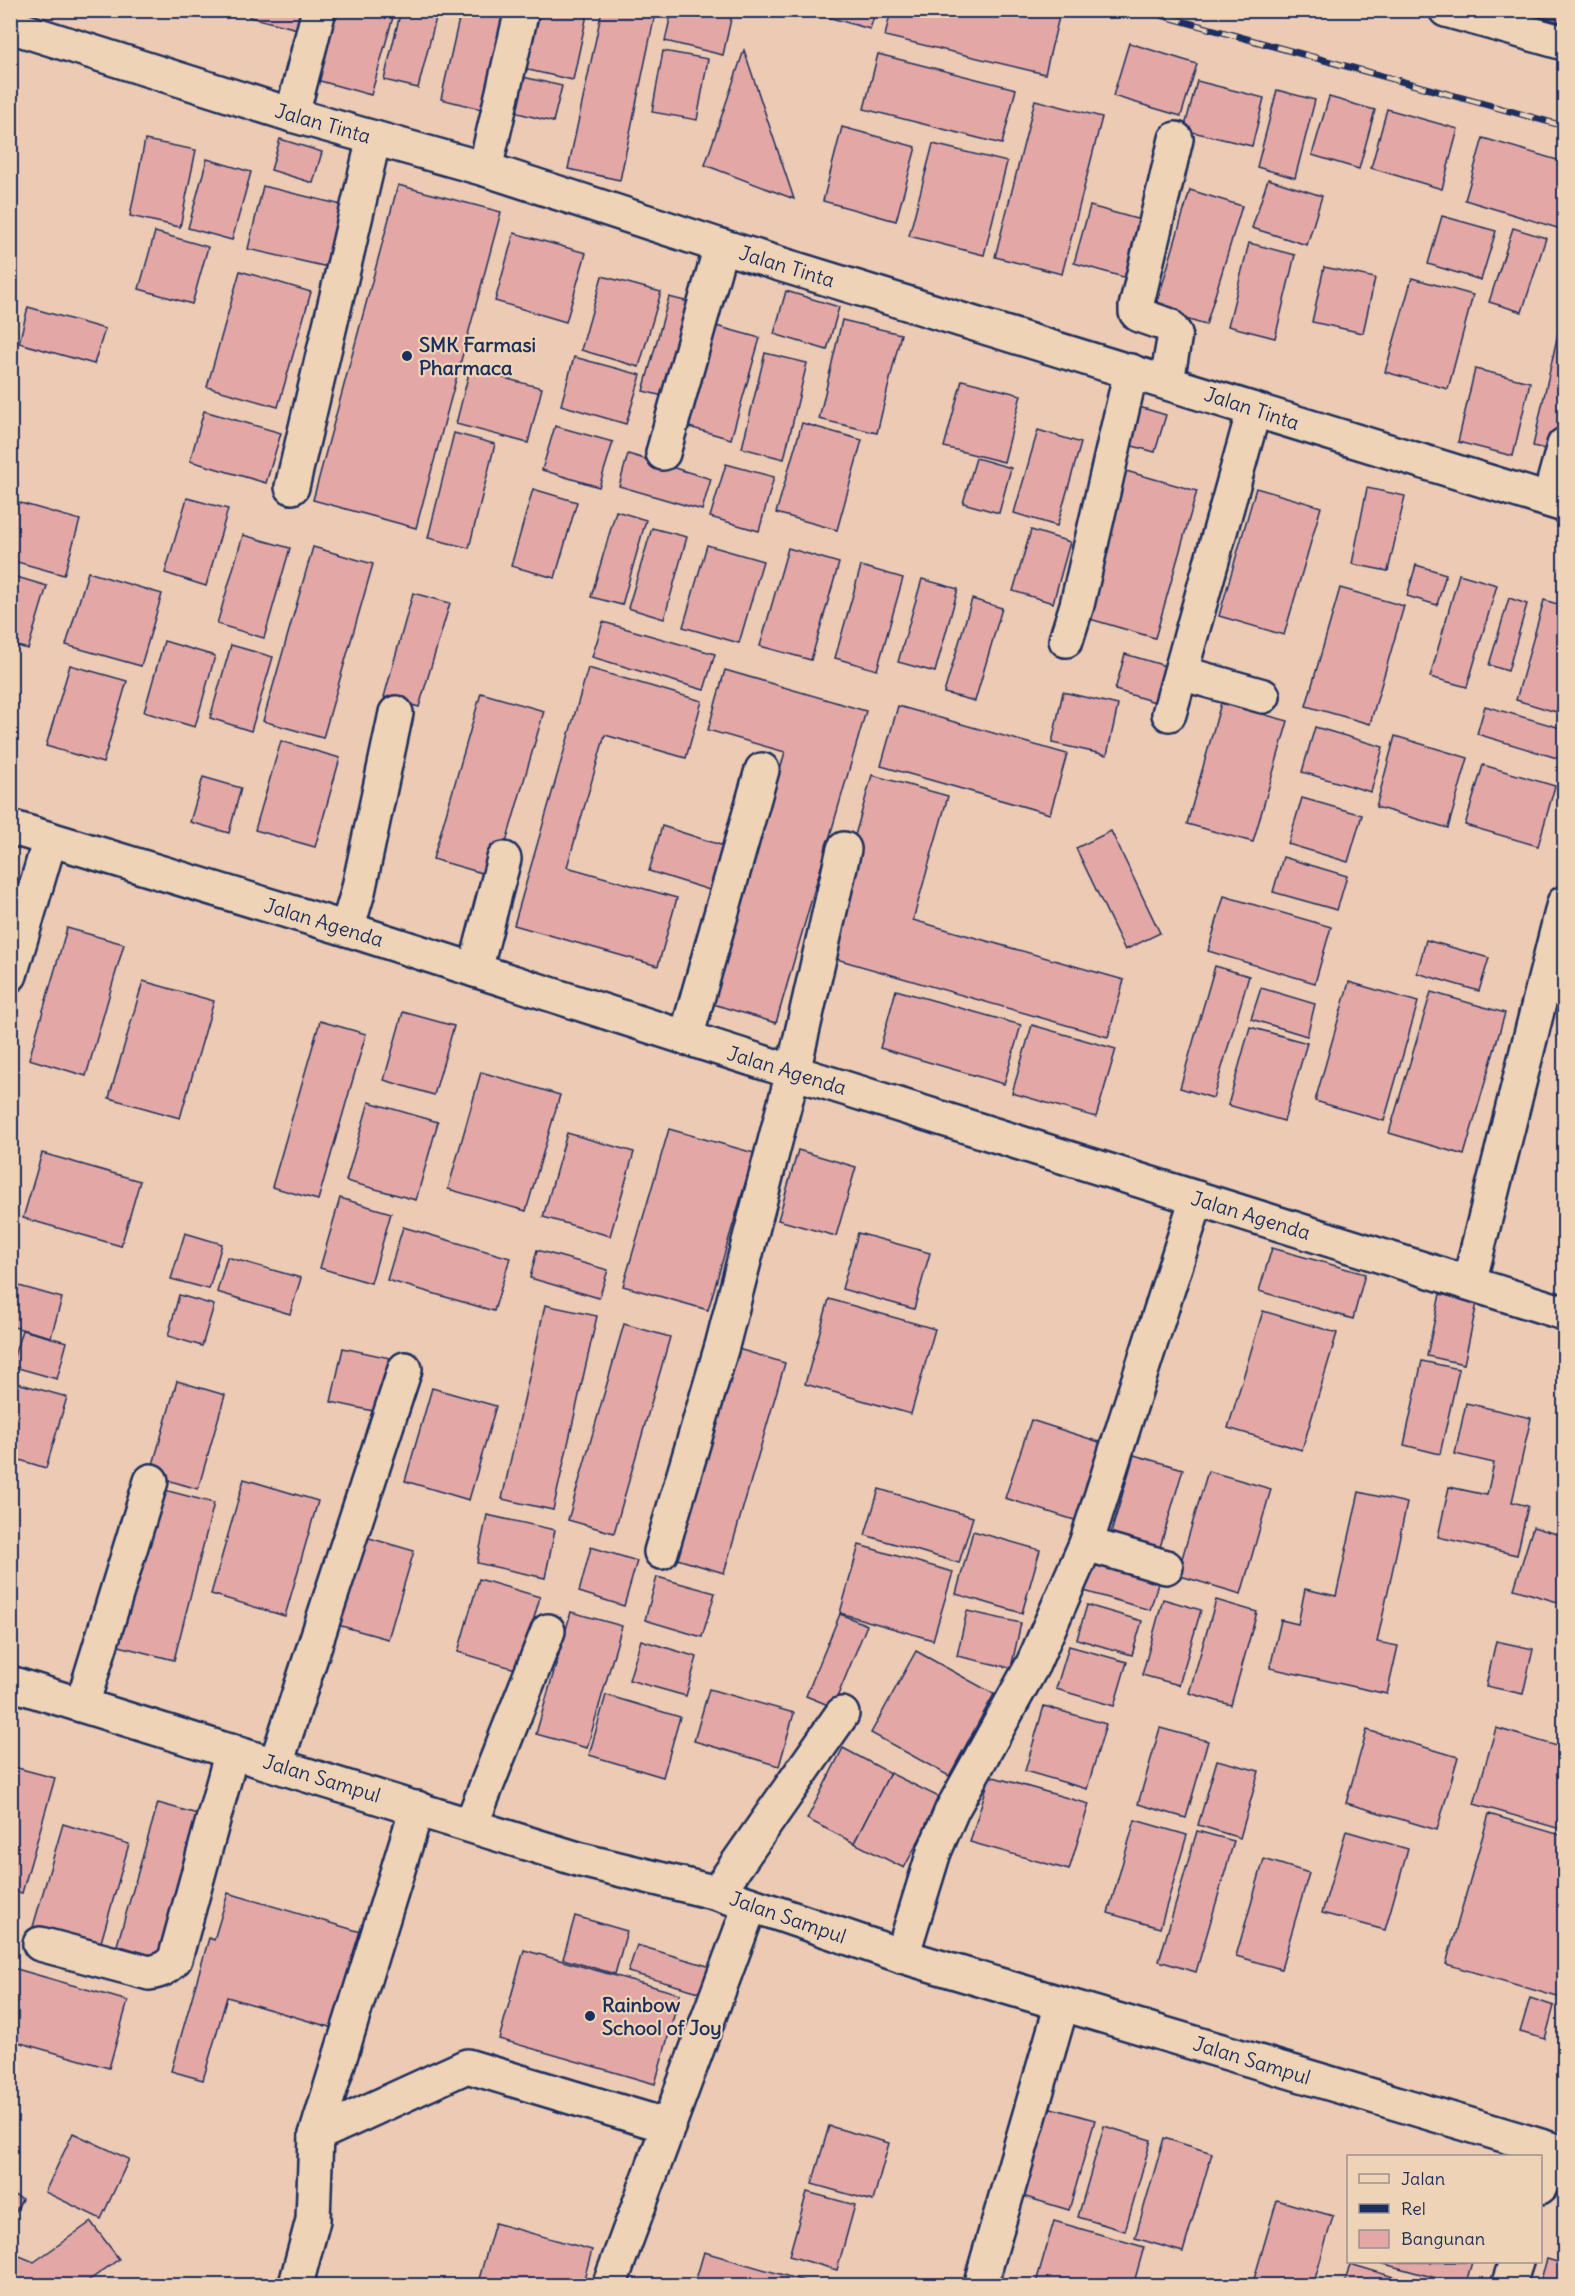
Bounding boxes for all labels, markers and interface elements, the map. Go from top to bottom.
street label: Jalan Tinta [272,97,374,149]
street label: Jalan Tinta [736,240,838,292]
place label: SMK Farmasi Pharmaca [419,332,536,380]
marker: SMK Farmasi Pharmaca [400,349,414,363]
street label: Jalan Tinta [1201,381,1303,435]
street label: Jalan Agenda [261,892,387,952]
street label: Jalan Agenda [724,1040,850,1100]
street label: Jalan Agenda [1188,1185,1314,1245]
street label: Jalan Sampul [260,1748,384,1808]
street label: Jalan Sampul [727,1885,849,1949]
place label: Rainbow School of Joy [602,1992,722,2040]
marker: Rainbow School of Joy [583,2009,597,2023]
street label: Jalan Sampul [1190,2030,1314,2090]
legend [1347,2155,1542,2263]
text: Jalan [1401,2167,1445,2190]
text: Rel [1401,2197,1426,2220]
text: Bangunan [1401,2227,1485,2250]

